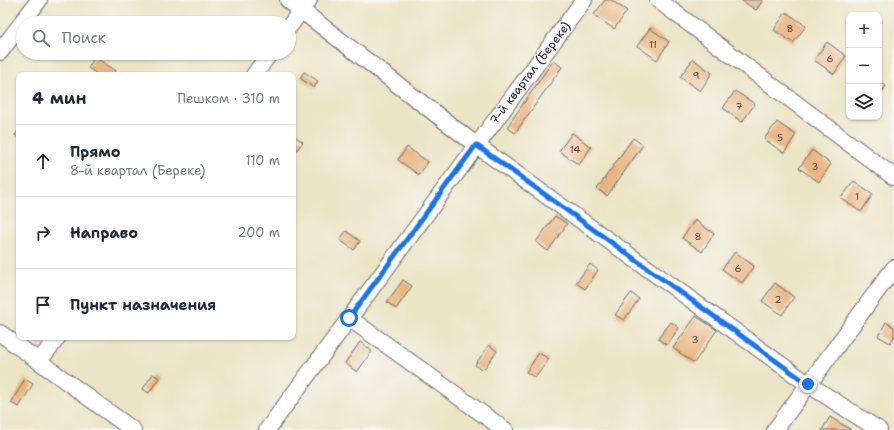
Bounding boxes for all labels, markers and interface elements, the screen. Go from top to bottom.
map controls [846,12,882,120]
button: + [846,12,882,48]
search box [16,16,296,60]
street label: 7-й квартал (Береке) [486,18,574,128]
house number: 8 [787,22,794,35]
icon: search [30,27,52,49]
text: Поиск [62,28,106,48]
house number: 11 [649,38,657,51]
button: − [846,48,882,84]
house number: 6 [827,52,834,65]
house number: 9 [693,69,700,82]
button: layers [846,84,882,120]
text: 4 мин [32,87,87,109]
text: Пешком · 310 m [177,90,280,107]
house number: 7 [736,100,743,113]
house number: 5 [777,131,783,144]
text: Прямо [70,142,120,162]
house number: 14 [570,143,580,156]
icon: ahead [32,150,54,172]
text: 110 m [245,152,280,169]
house number: 3 [812,160,819,173]
text: 8-й квартал (Береке) [70,162,205,179]
house number: 1 [855,190,859,203]
icon: right [32,222,54,244]
text: Направо [70,223,138,243]
text: 200 m [238,224,280,241]
house number: 8 [695,230,702,243]
house number: 6 [735,262,742,275]
house number: 2 [775,293,782,306]
icon: arrive [32,294,54,316]
text: Пункт назначения [70,295,216,315]
route start [340,309,358,327]
house number: 3 [692,333,699,346]
route end [799,375,817,393]

